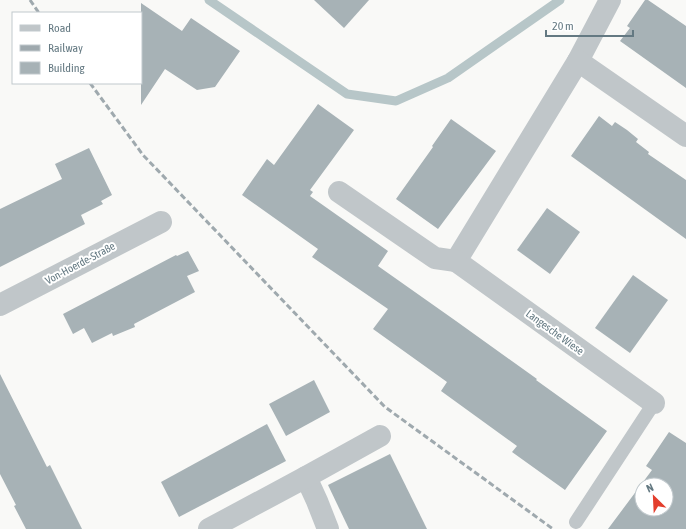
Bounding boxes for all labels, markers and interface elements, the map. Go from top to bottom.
legend [12,12,142,84]
scale bar [546,12,633,38]
text: 20 m [552,19,574,33]
text: Road [48,21,71,35]
text: Railway [48,41,83,55]
text: Building [48,61,86,75]
street label: Von-Hoerde-Straße [43,240,117,286]
street label: Langesche Wiese [524,307,586,357]
north arrow [634,477,674,517]
text: N [645,481,655,495]

